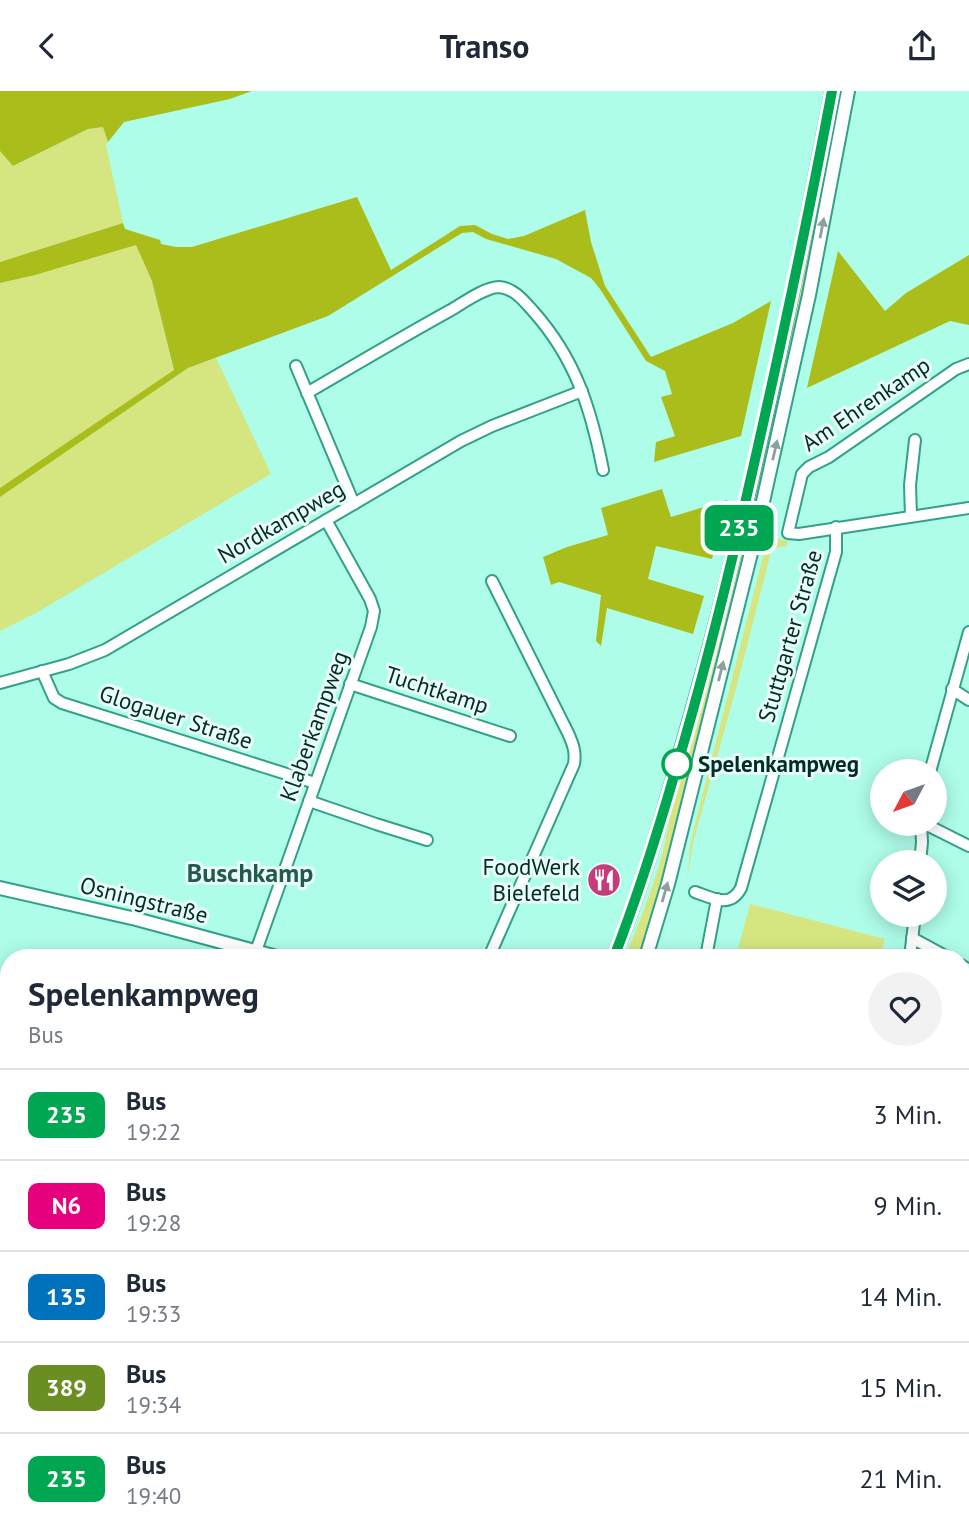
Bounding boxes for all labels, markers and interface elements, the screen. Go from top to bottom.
text: Transo [439,25,530,67]
icon: back [28,27,66,65]
icon: share [903,27,941,65]
one-way arrow [817,217,828,239]
street label: Am Ehrenkamp [796,350,936,457]
one-way arrow [769,439,780,461]
street label: Nordkampweg [212,474,349,570]
line badge: 235 [699,505,779,551]
text: 235 [719,512,759,543]
street label: Stuttgarter Straße [751,546,828,725]
street label: Klaberkampweg [273,647,354,805]
street label: Tuchtkamp [382,659,493,720]
one-way arrow [716,660,727,682]
street label: Glogauer Straße [96,678,256,755]
marker: Spelenkampweg [662,749,692,779]
place label: Spelenkampweg [698,749,859,778]
north arrow [870,759,947,837]
map controls [870,759,947,927]
button: layers [870,850,947,927]
place label: FoodWerk Bielefeld [482,852,580,907]
district label: Buschkamp [187,856,313,889]
restaurant icon: FoodWerk Bielefeld [585,861,623,899]
street label: Osningstraße [77,870,211,929]
one-way arrow [661,881,671,902]
text: Spelenkampweg [28,972,259,1015]
button: heart [868,972,942,1046]
text: Bus [28,1020,64,1049]
text: Bus [126,1084,166,1117]
text: 3 Min. [874,1098,942,1131]
text: 235 [46,1099,87,1130]
text: 19:22 [126,1117,181,1146]
text: Bus [126,1175,166,1208]
text: 9 Min. [874,1189,942,1222]
text: N6 [52,1190,81,1221]
text: 19:28 [126,1208,181,1237]
text: Bus [126,1266,166,1299]
text: 14 Min. [859,1280,942,1313]
text: 135 [46,1281,87,1312]
text: 19:33 [126,1299,181,1328]
text: Bus [126,1357,166,1390]
text: 15 Min. [859,1371,942,1404]
text: 389 [46,1372,87,1403]
text: 19:34 [126,1390,181,1419]
text: Bus [126,1448,166,1481]
text: 21 Min. [859,1462,942,1495]
text: 235 [46,1463,87,1494]
text: 19:40 [126,1481,181,1510]

